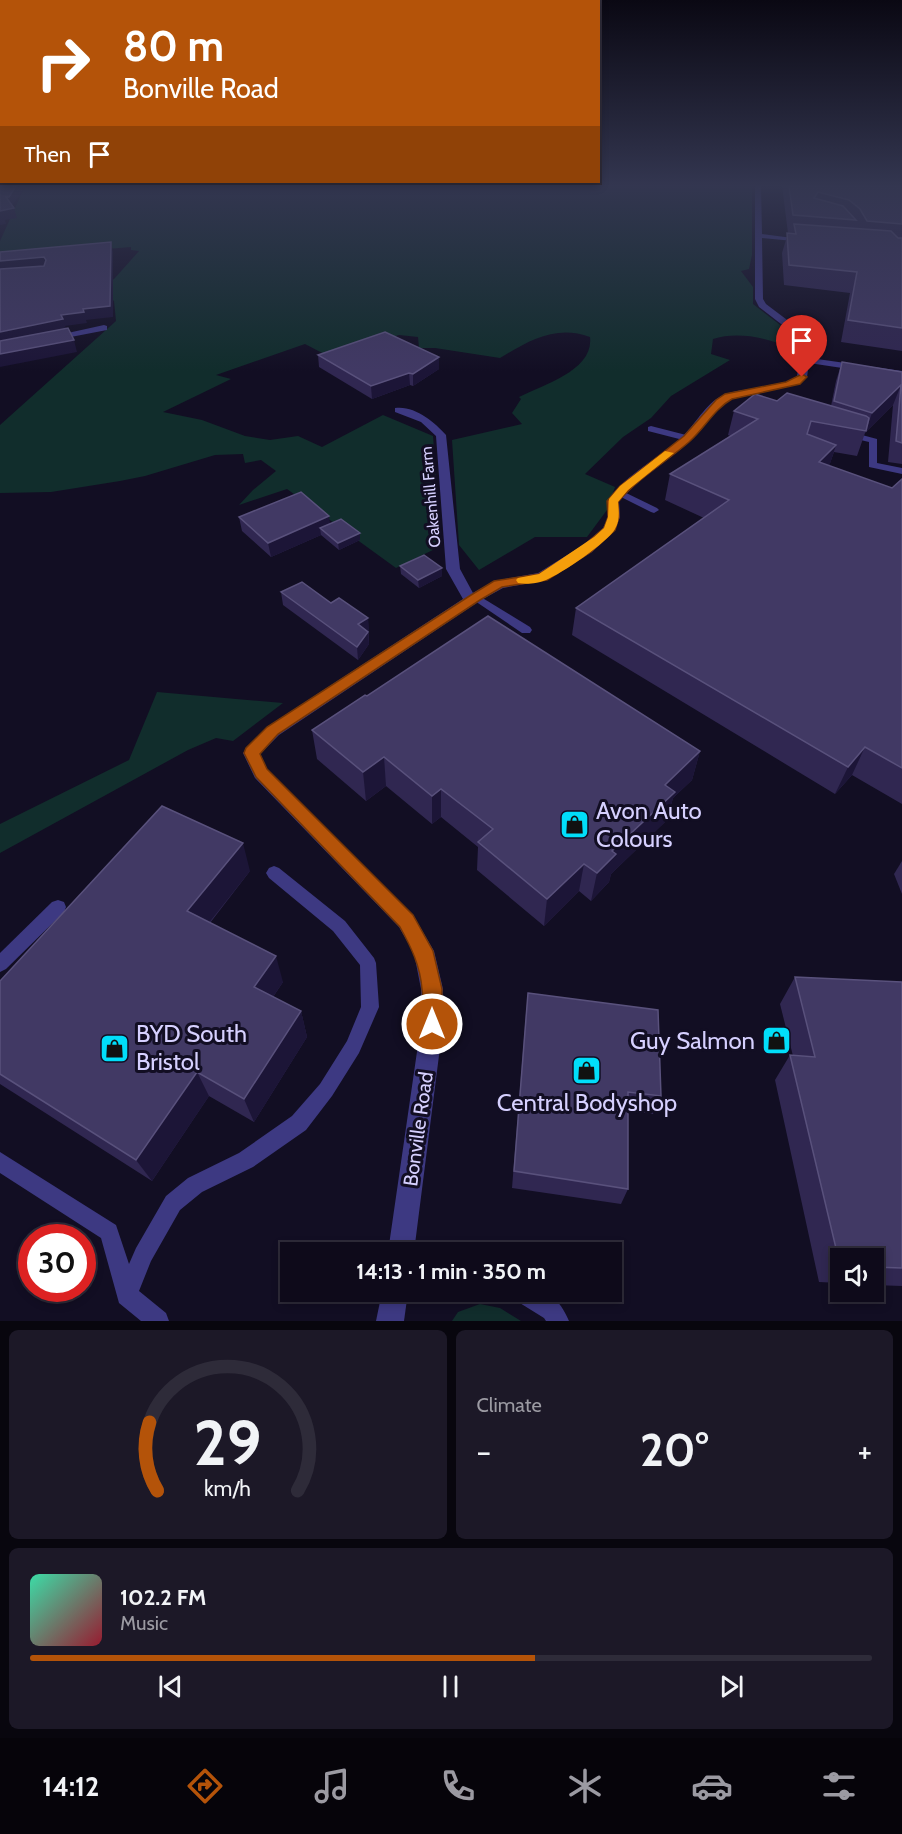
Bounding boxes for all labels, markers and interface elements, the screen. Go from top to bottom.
text: 80 m [123,20,224,72]
icon: right [24,24,102,102]
text: Bonville Road [123,72,279,105]
icon: arrive [83,138,116,171]
text: Then [24,141,71,168]
pin [776,315,827,377]
icon: arrive [785,324,818,357]
street label: Oakenhill Farm [417,446,444,548]
place label: Avon Auto Colours [596,796,702,853]
shop icon: Avon Auto Colours [559,809,591,841]
position arrow [400,992,464,1056]
place label: BYD South Bristol [136,1019,247,1076]
shop icon: Guy Salmon [760,1025,792,1057]
place label: Guy Salmon [630,1026,755,1055]
shop icon: BYD South Bristol [99,1032,131,1064]
shop icon: Central Bodyshop [571,1054,603,1086]
street label: Bonville Road [398,1070,438,1188]
place label: Central Bodyshop [497,1088,677,1117]
speed limit sign: 30 [18,1224,96,1302]
map controls [830,1248,884,1302]
button: sound [830,1248,884,1302]
text: 14:13 · 1 min · 350 m [356,1258,546,1285]
text: Climate [477,1393,542,1417]
text: 29 [194,1405,262,1481]
text: 20° [640,1423,709,1477]
text: − [477,1431,491,1471]
text: + [857,1431,872,1471]
text: km/h [204,1476,251,1502]
text: 102.2 FM [120,1584,206,1611]
text: Music [120,1611,168,1635]
icon: previous [154,1670,187,1703]
icon: pause [434,1670,467,1703]
icon: next [715,1670,748,1703]
icon: directions [184,1765,226,1807]
icon: music [311,1765,353,1807]
icon: phone [437,1765,479,1807]
icon: climate [564,1765,606,1807]
icon: car [691,1765,733,1807]
icon: filters [818,1765,860,1807]
text: 14:12 [42,1770,99,1803]

